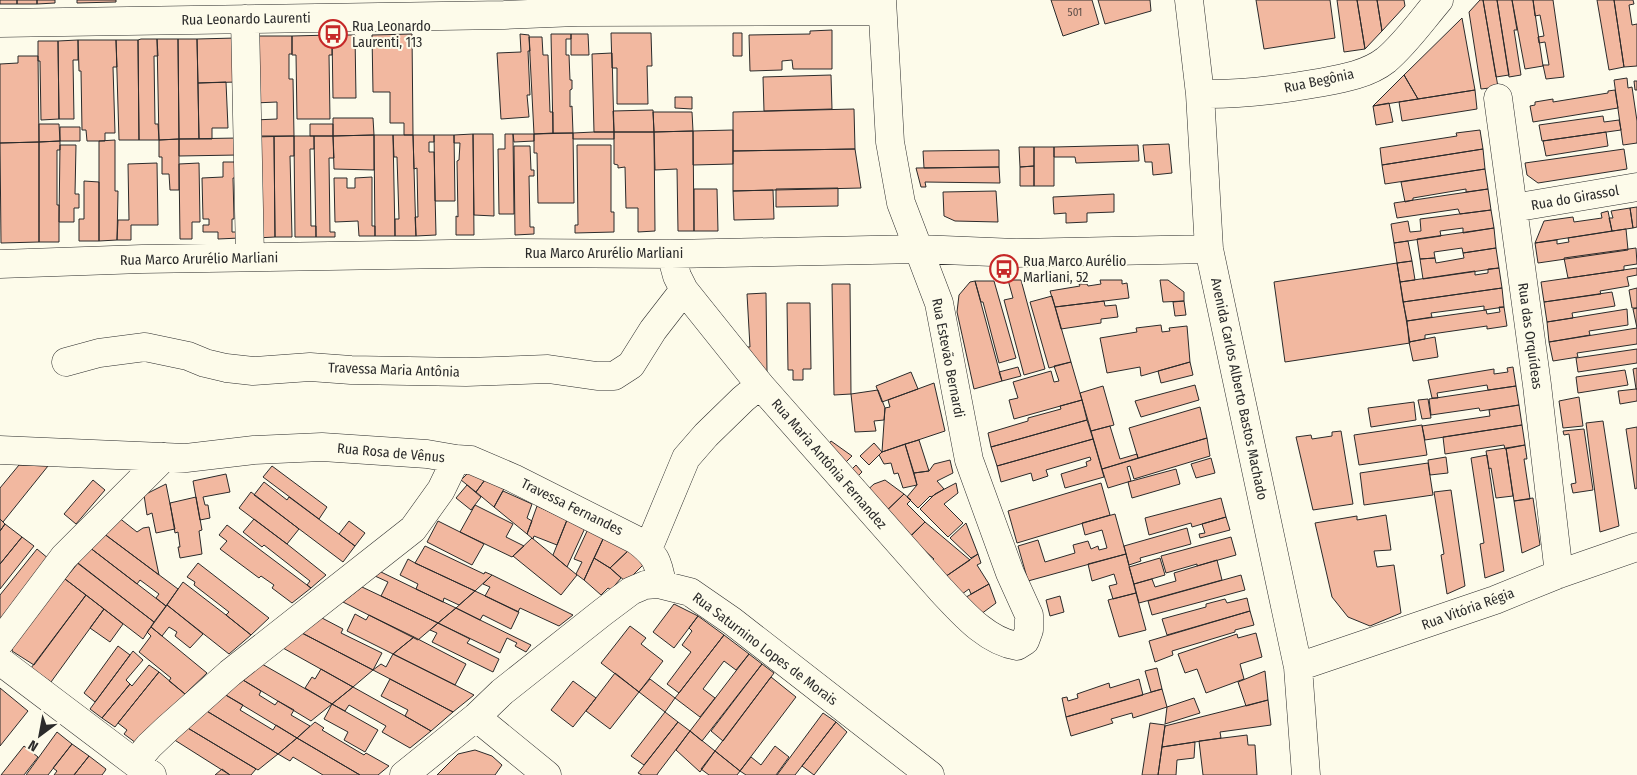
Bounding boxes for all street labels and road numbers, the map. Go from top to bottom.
street label: Rua Leonardo Laurenti [181,9,311,29]
street label: Rua Begônia [1282,65,1356,97]
street label: Rua do Girassol [1530,182,1621,214]
street label: Rua Marco Arurélio Marliani [525,245,683,262]
street label: Rua Marco Arurélio Marliani [120,249,278,269]
street label: Avenida Carlos Alberto Bastos Machado [1207,276,1271,502]
street label: Rua das Orquídeas [1514,282,1546,390]
street label: Rua Estevão Bernardi [928,297,968,419]
street label: Travessa Maria Antônia [328,359,460,381]
street label: Rua Maria Antônia Fernandez [768,395,890,533]
street label: Rua Rosa de Vênus [336,440,446,466]
street label: Travessa Fernandes [518,475,626,539]
street label: Rua Vitória Régia [1419,584,1517,634]
street label: Rua Saturnino Lopes de Morais [689,589,841,709]

